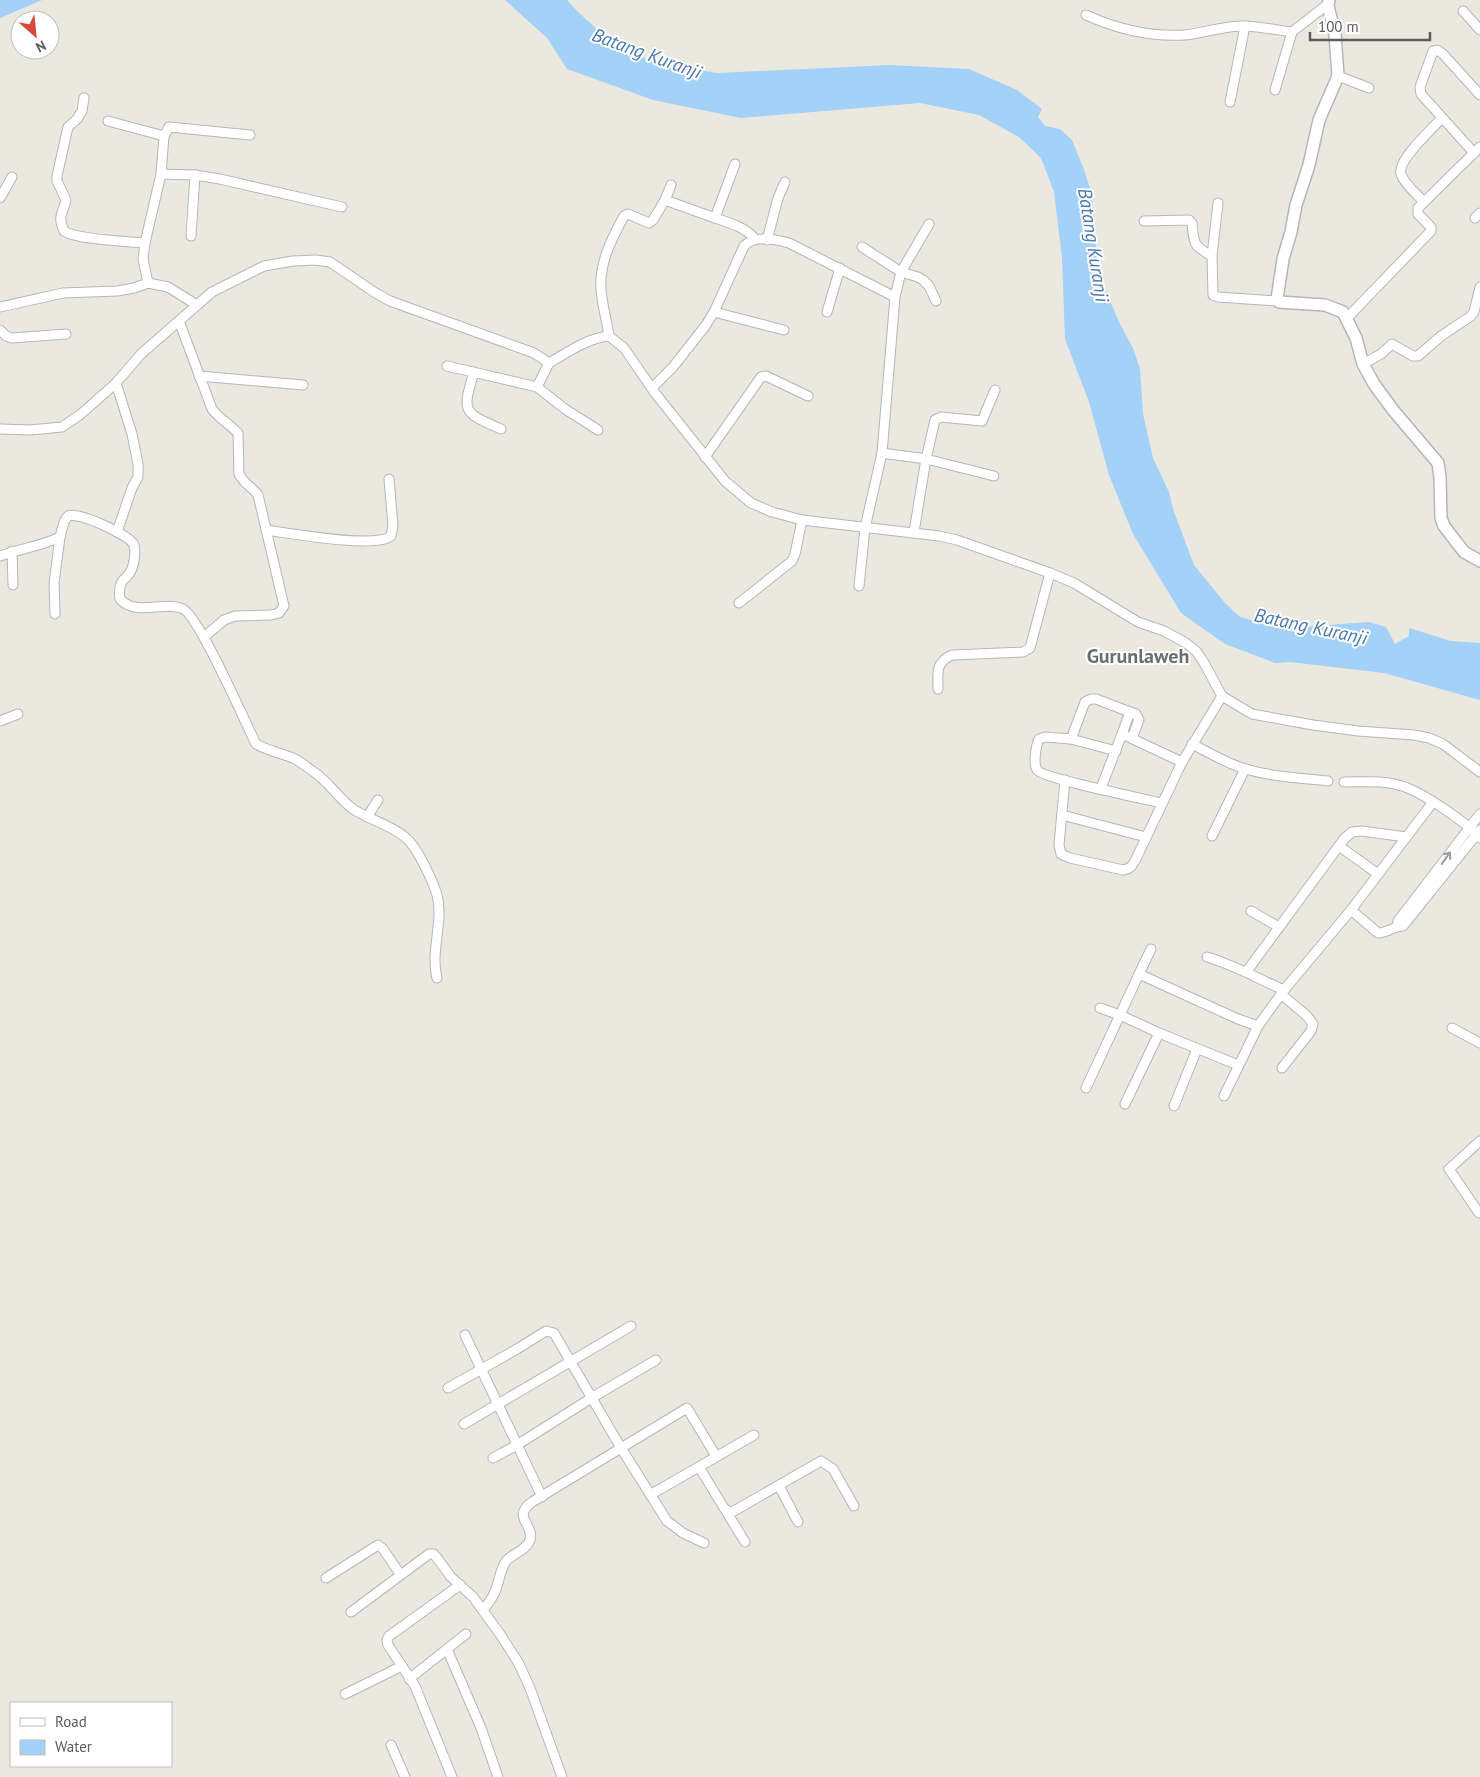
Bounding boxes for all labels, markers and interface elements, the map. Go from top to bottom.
north arrow [10,10,60,60]
scale bar [1310,10,1430,42]
text: 100 m [1318,17,1359,36]
water label: Batang Kuranji [589,22,706,84]
text: N [33,36,49,57]
water label: Batang Kuranji [1073,186,1115,305]
water label: Batang Kuranji [1252,602,1371,650]
district label: Gurunlaweh [1087,643,1189,669]
one-way arrow [1441,851,1451,865]
legend [10,1702,172,1767]
text: Road [55,1712,87,1731]
text: Water [55,1737,92,1756]

